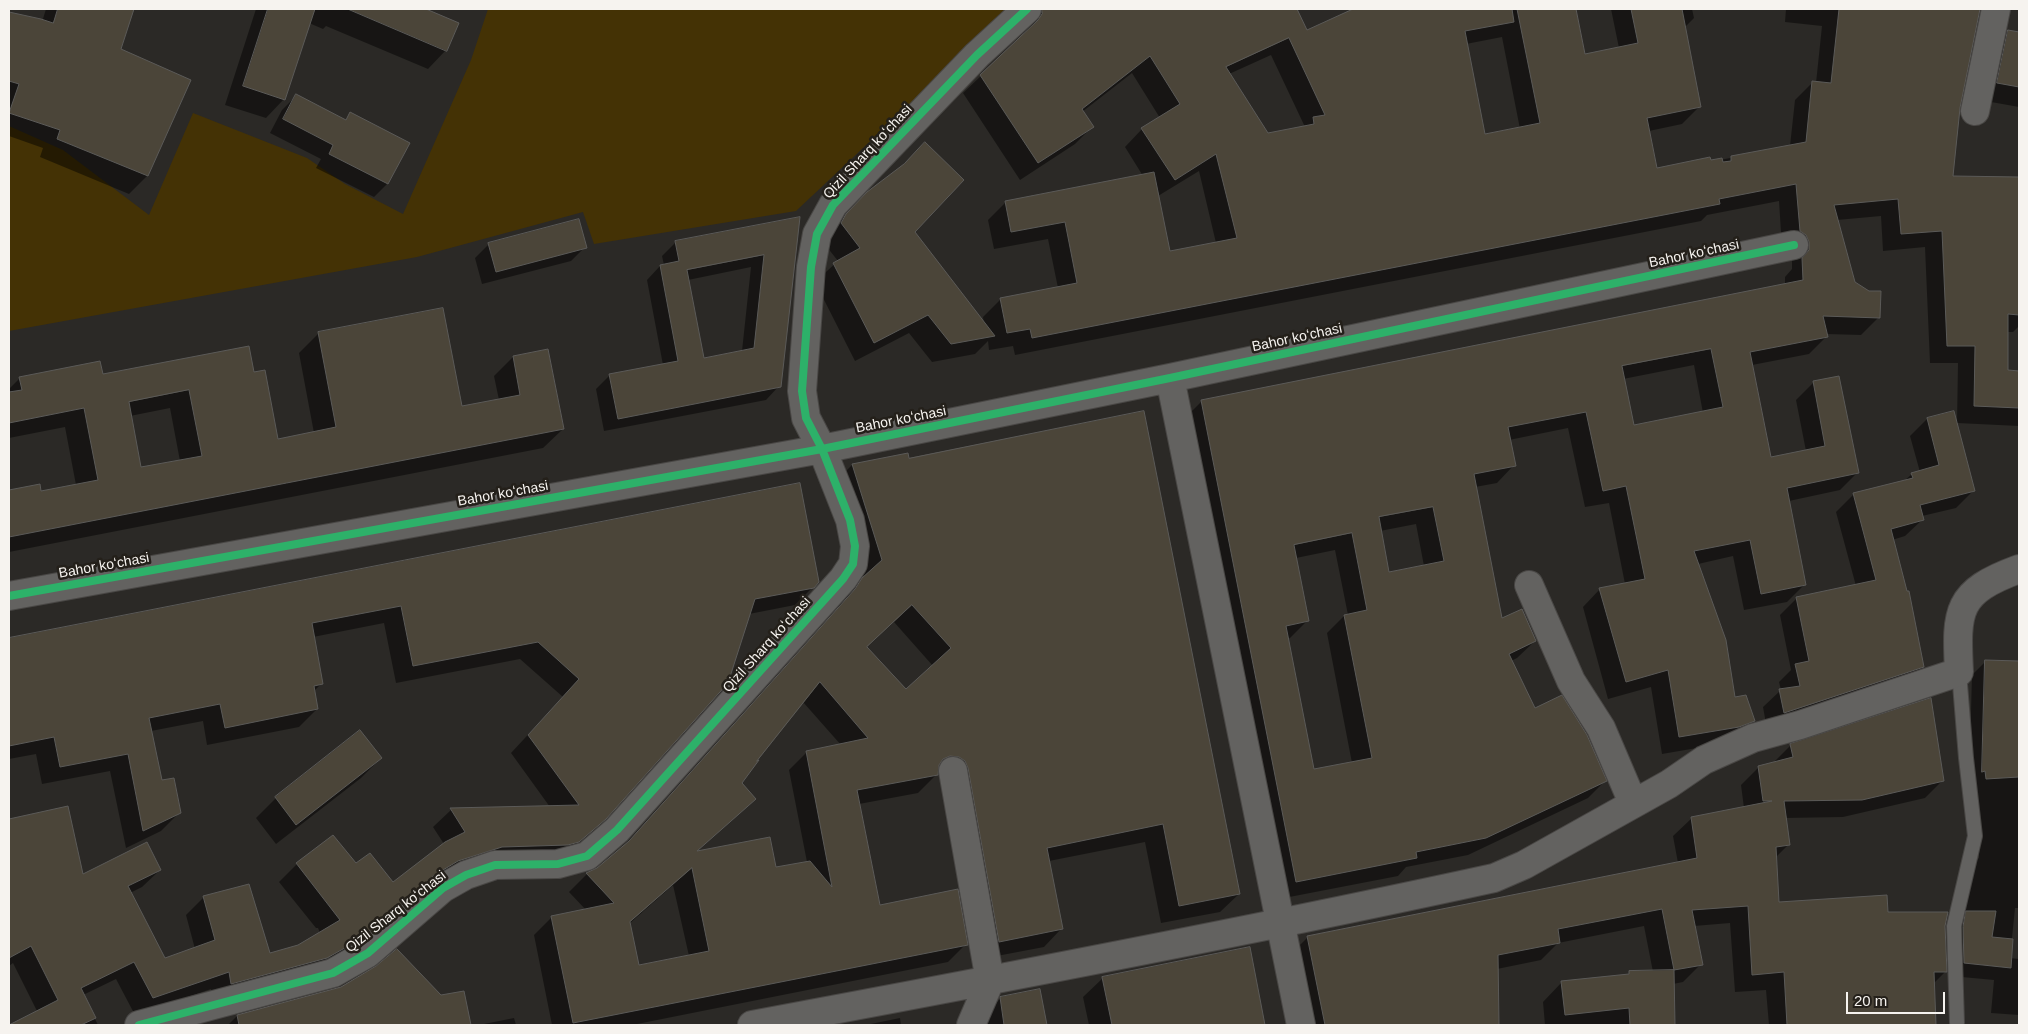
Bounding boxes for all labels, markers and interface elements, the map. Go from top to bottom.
street label: Qizil Sharq koʻchasi [820,101,916,203]
street label: Bahor koʻchasi [1647,236,1741,272]
street label: Bahor koʻchasi [1250,320,1344,356]
street label: Bahor koʻchasi [854,403,948,437]
street label: Bahor koʻchasi [456,478,550,510]
street label: Bahor koʻchasi [57,550,151,582]
street label: Qizil Sharq koʻchasi [720,594,814,696]
street label: Qizil Sharq koʻchasi [342,868,450,956]
scale bar [1848,982,1947,1014]
text: 20 m [1854,992,1887,1009]

